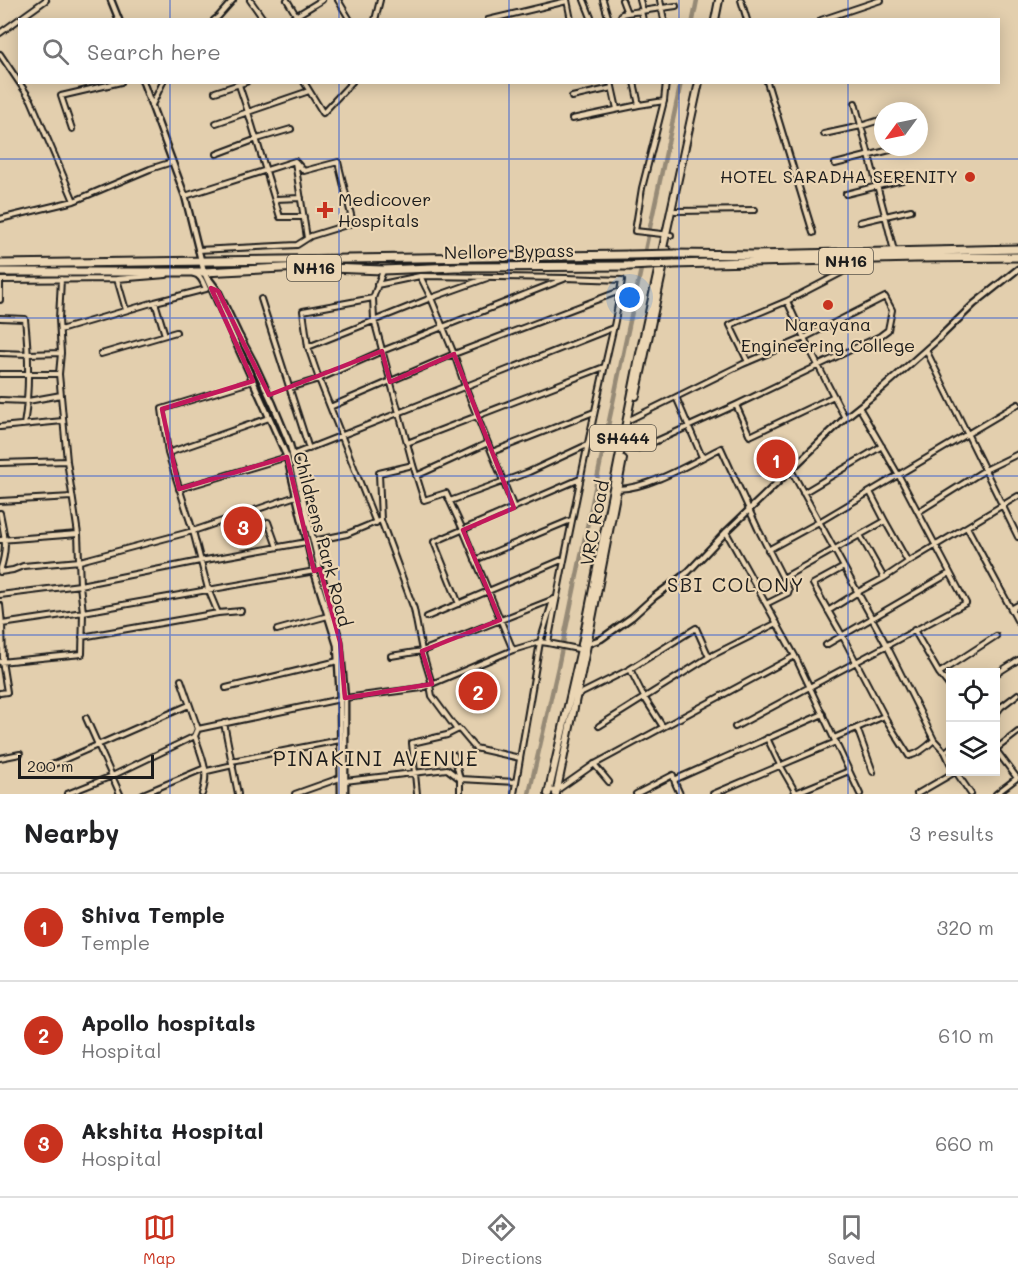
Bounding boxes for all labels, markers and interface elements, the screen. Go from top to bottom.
search box [18,18,1000,84]
icon: search [39,35,72,68]
text: Search here [87,37,221,66]
north arrow [874,102,928,156]
place label: HOTEL SARADHA SERENITY [720,164,958,188]
marker: HOTEL SARADHA SERENITY [963,170,977,184]
place label: Medicover Hospitals [338,187,431,232]
marker: Medicover Hospitals [316,201,334,219]
street label: Nellore Bypass [444,238,574,264]
road number: NH16 [819,248,873,274]
road number: NH16 [287,255,341,281]
your location [615,283,644,312]
marker: Narayana Engineering College [821,298,835,312]
place label: Narayana Engineering College [741,312,915,357]
road number: SH444 [590,425,656,451]
pin: 1 [756,436,796,482]
street label: Childrens Park Road [288,448,358,629]
street label: VRC Road [574,478,614,568]
pin: 3 [224,504,262,548]
district label: SBI COLONY [667,571,805,597]
pin: 2 [458,668,498,714]
map controls [946,668,1000,776]
button: locate [946,668,1000,722]
button: layers [946,722,1000,776]
district label: PINAKINI AVENUE [273,744,479,771]
scale bar [18,752,154,780]
text: 200 m [27,755,74,776]
text: Nearby [24,816,119,850]
text: 3 results [909,820,994,846]
text: Shiva Temple [81,900,225,929]
text: 1 [39,914,48,940]
text: 320 m [936,914,994,940]
text: Temple [81,929,150,955]
text: Apollo hospitals [81,1008,256,1037]
text: 2 [38,1022,49,1048]
text: 610 m [938,1022,994,1048]
text: Hospital [81,1037,162,1063]
text: Akshita Hospital [81,1116,263,1145]
text: 3 [38,1130,50,1156]
text: 660 m [935,1130,994,1156]
text: Hospital [81,1145,162,1171]
tab: Map [143,1211,176,1268]
tab: Directions [461,1211,542,1268]
tab: Saved [828,1211,875,1268]

